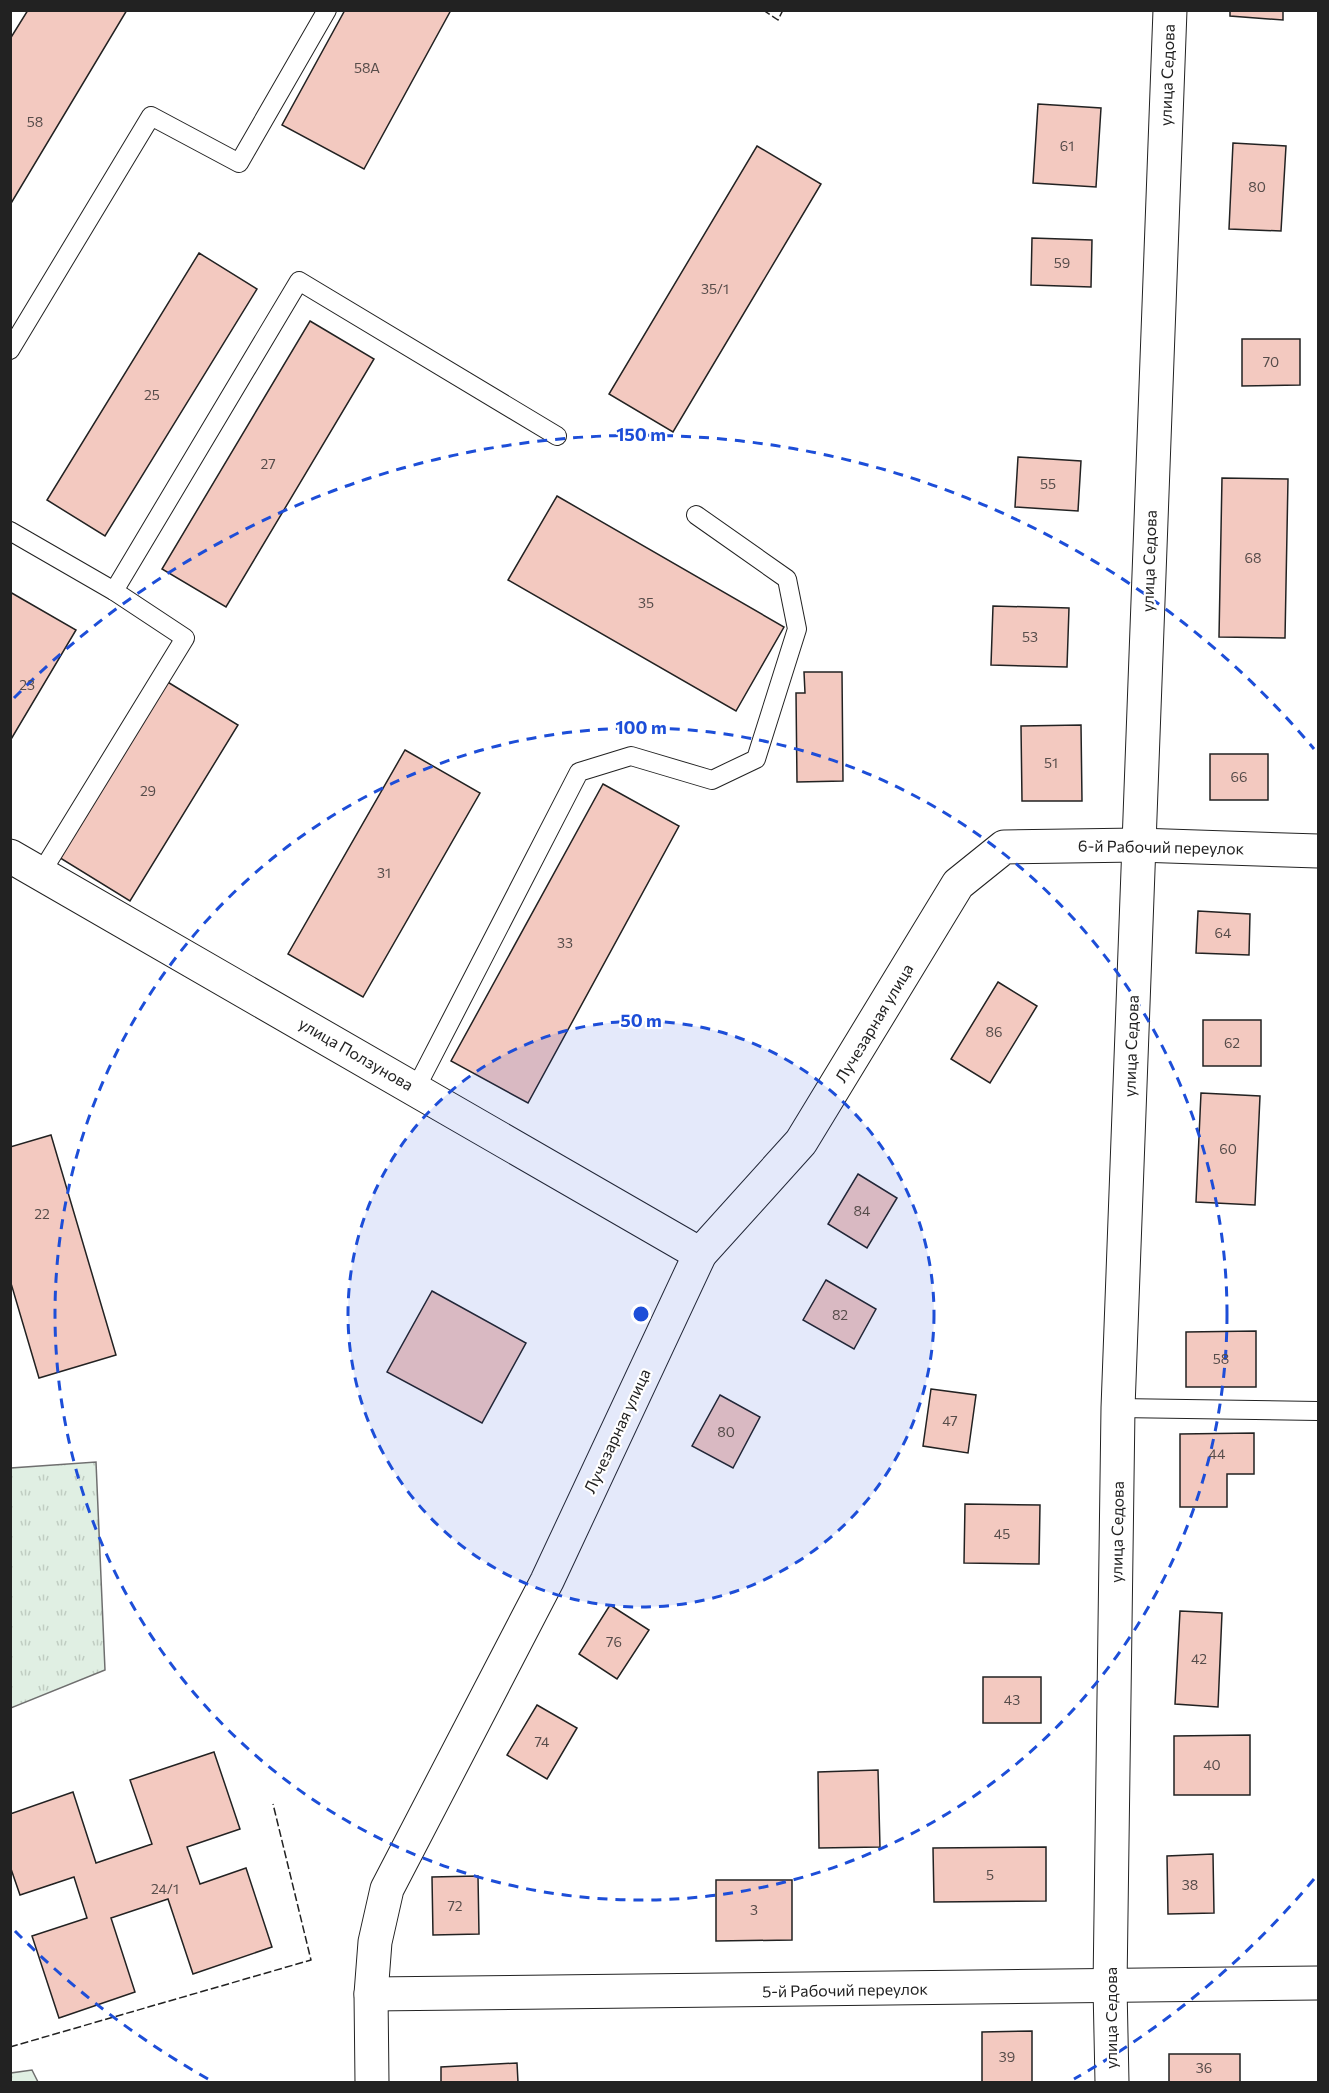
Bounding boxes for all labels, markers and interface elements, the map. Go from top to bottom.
street label: улица Седова [1155,24,1178,126]
house number: 58А [354,59,380,76]
house number: 58 [27,113,43,130]
house number: 61 [1060,137,1074,154]
house number: 80 [1248,178,1266,195]
house number: 59 [1054,254,1070,271]
house number: 35/1 [701,280,729,297]
house number: 70 [1263,353,1279,370]
house number: 25 [144,386,160,403]
text: 150 m [616,423,666,445]
house number: 27 [260,455,276,472]
house number: 55 [1040,475,1056,492]
street label: улица Седова [1137,510,1160,612]
house number: 68 [1245,549,1262,566]
house number: 35 [638,594,654,611]
house number: 53 [1022,628,1038,645]
house number: 23 [19,676,35,693]
text: 100 m [615,716,667,738]
house number: 51 [1044,754,1058,771]
house number: 66 [1231,768,1248,785]
house number: 29 [140,782,156,799]
street label: 6-й Рабочий переулок [1078,836,1245,857]
house number: 31 [377,864,391,881]
house number: 64 [1215,924,1232,941]
house number: 33 [557,934,573,951]
street label: Лучезарная улица [831,960,917,1086]
street label: улица Седова [1119,995,1142,1097]
text: 50 m [620,1009,662,1031]
street label: улица Ползунова [296,1013,417,1094]
house number: 86 [986,1023,1003,1040]
house number: 62 [1224,1034,1240,1051]
house number: 60 [1219,1140,1237,1157]
house number: 84 [854,1202,871,1219]
house number: 22 [34,1205,50,1222]
centre of rings [631,1304,651,1324]
house number: 82 [832,1306,848,1323]
house number: 58 [1213,1350,1229,1367]
street label: Лучезарная улица [579,1365,654,1496]
house number: 47 [942,1412,958,1429]
house number: 80 [717,1423,735,1440]
house number: 44 [1209,1445,1226,1462]
street label: улица Седова [1106,1481,1127,1583]
house number: 45 [994,1525,1010,1542]
house number: 76 [606,1633,622,1650]
house number: 42 [1191,1650,1207,1667]
house number: 43 [1004,1691,1020,1708]
house number: 74 [535,1733,550,1750]
house number: 40 [1203,1756,1221,1773]
house number: 5 [986,1866,994,1883]
house number: 38 [1182,1876,1198,1893]
house number: 24/1 [151,1880,179,1897]
house number: 72 [447,1897,463,1914]
house number: 3 [750,1901,758,1918]
street label: улица Седова [1101,1967,1120,2069]
street label: 5-й Рабочий переулок [762,1979,929,2000]
house number: 39 [999,2048,1015,2065]
house number: 36 [1196,2059,1212,2076]

